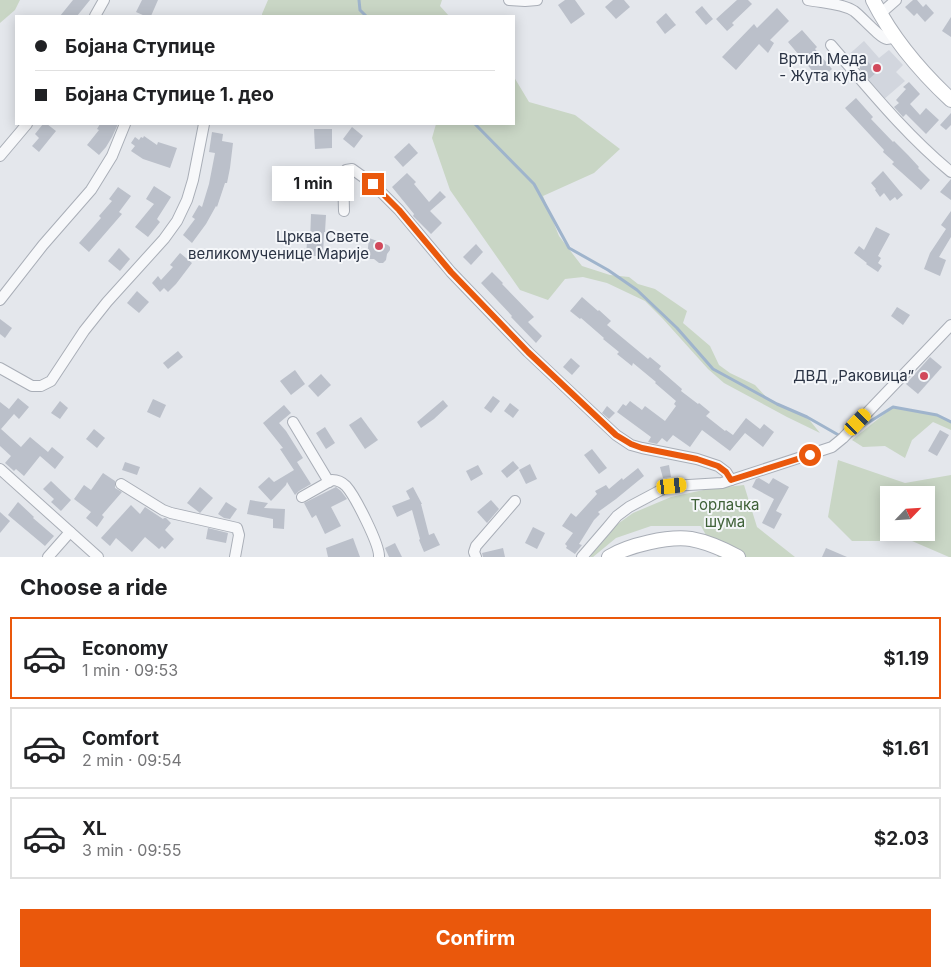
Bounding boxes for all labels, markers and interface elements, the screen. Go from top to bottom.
text: Бојана Ступице [65,35,215,58]
place label: Вртић Меда - Жута кућа [779,49,867,85]
marker: Вртић Меда - Жута кућа [871,62,883,74]
text: Бојана Ступице 1. део [65,83,274,106]
callout: 1 min [273,166,356,202]
text: 1 min [293,173,333,193]
route end [362,173,384,195]
place label: Црква Свете великомученице Марије [188,227,369,263]
marker: Црква Свете великомученице Марије [373,240,385,252]
place label: ДВД „Раковица” [793,366,914,385]
marker: ДВД „Раковица” [918,370,930,382]
car [842,406,873,438]
route start [799,444,821,466]
car [656,477,687,495]
north arrow [880,486,935,541]
map controls [880,486,935,541]
park label: Торлачка шума [691,495,759,531]
text: Choose a ride [20,574,168,600]
icon: car [22,636,67,681]
text: Economy [82,637,168,660]
text: $1.19 [883,647,929,670]
text: 1 min · 09:53 [82,660,178,680]
icon: car [22,726,67,771]
text: Comfort [82,727,159,750]
text: $1.61 [882,737,929,760]
text: 2 min · 09:54 [82,750,182,770]
icon: car [22,816,67,861]
text: XL [82,817,107,840]
text: $2.03 [874,827,929,850]
text: 3 min · 09:55 [82,840,181,860]
button: Confirm [20,909,931,967]

